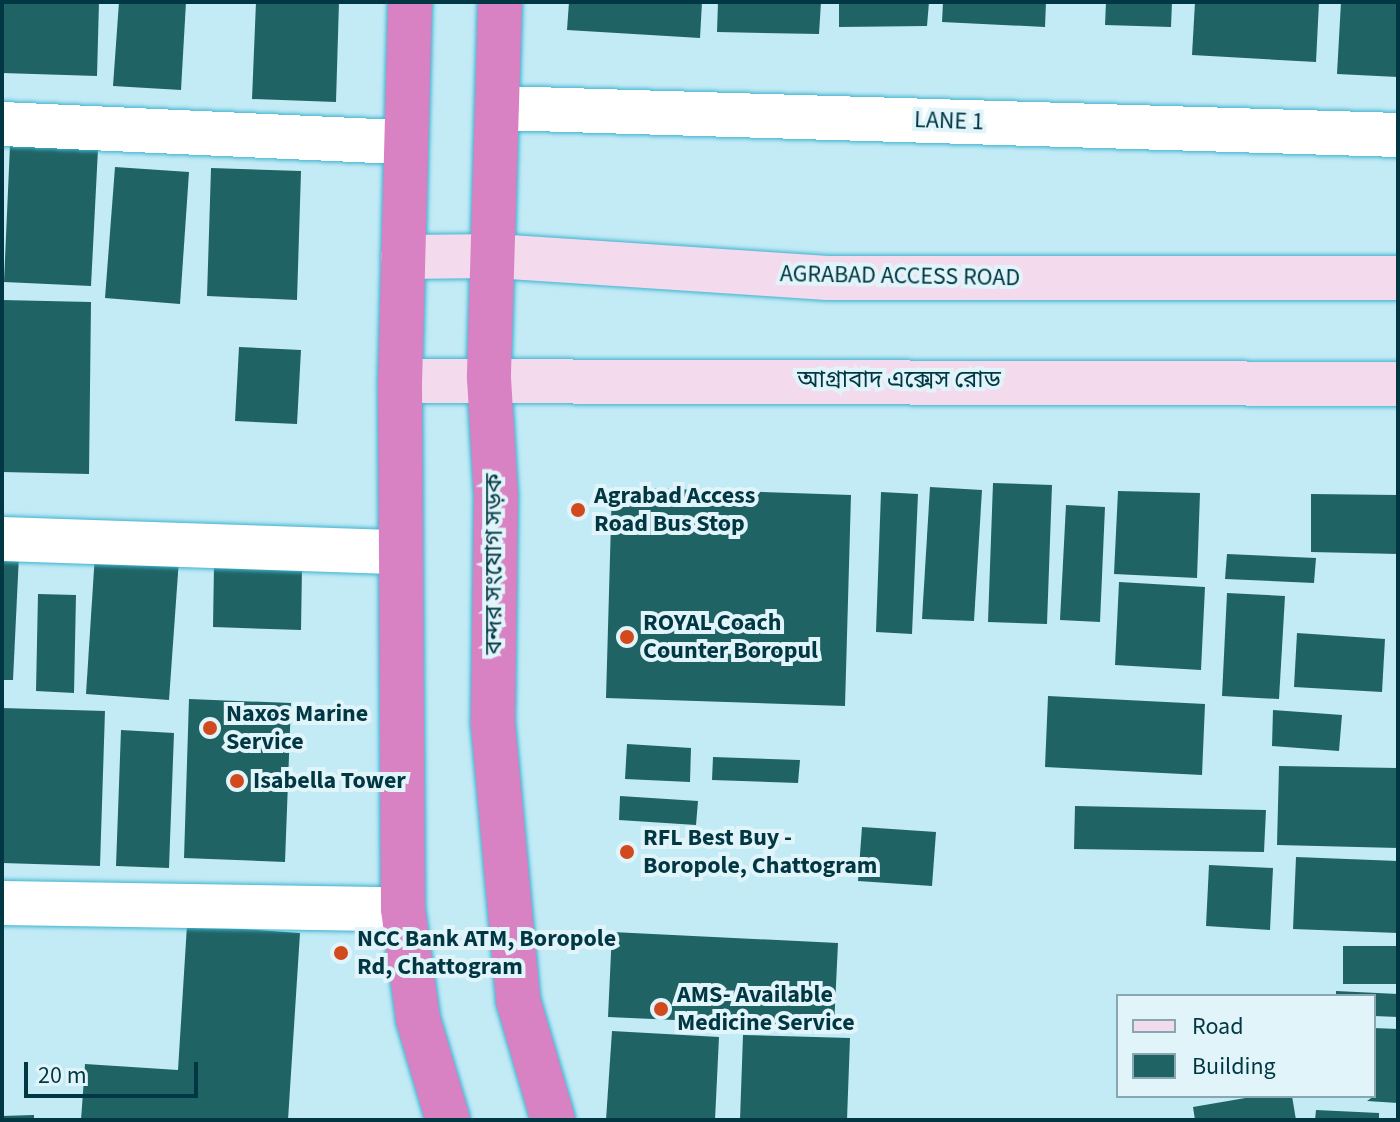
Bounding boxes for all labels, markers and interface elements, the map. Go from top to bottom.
street label: LANE 1 [914,105,984,137]
street label: AGRABAD ACCESS ROAD [780,260,1020,292]
street label: আগ্রাবাদ এক্সেস রোড [797,366,1001,394]
street label: বন্দর সংযোগ সড়ক [480,473,508,655]
place label: Agrabad Access Road Bus Stop [594,482,755,538]
marker: Agrabad Access Road Bus Stop [569,501,587,519]
place label: ROYAL Coach Counter Boropul [643,609,818,665]
marker: ROYAL Coach Counter Boropul [618,628,636,646]
place label: Naxos Marine Service [226,700,368,756]
marker: Naxos Marine Service [201,719,219,737]
place label: Isabella Tower [253,767,406,795]
marker: Isabella Tower [228,772,246,790]
place label: RFL Best Buy - Boropole, Chattogram [643,824,877,880]
marker: RFL Best Buy - Boropole, Chattogram [618,843,636,861]
place label: NCC Bank ATM, Boropole Rd, Chattogram [357,925,616,981]
marker: NCC Bank ATM, Boropole Rd, Chattogram [332,944,350,962]
place label: AMS- Available Medicine Service [677,981,855,1037]
legend [1116,994,1376,1098]
marker: AMS- Available Medicine Service [652,1000,670,1018]
text: Road [1192,1009,1244,1044]
scale bar [28,1046,202,1096]
text: Building [1192,1049,1276,1084]
text: 20 m [38,1058,87,1093]

